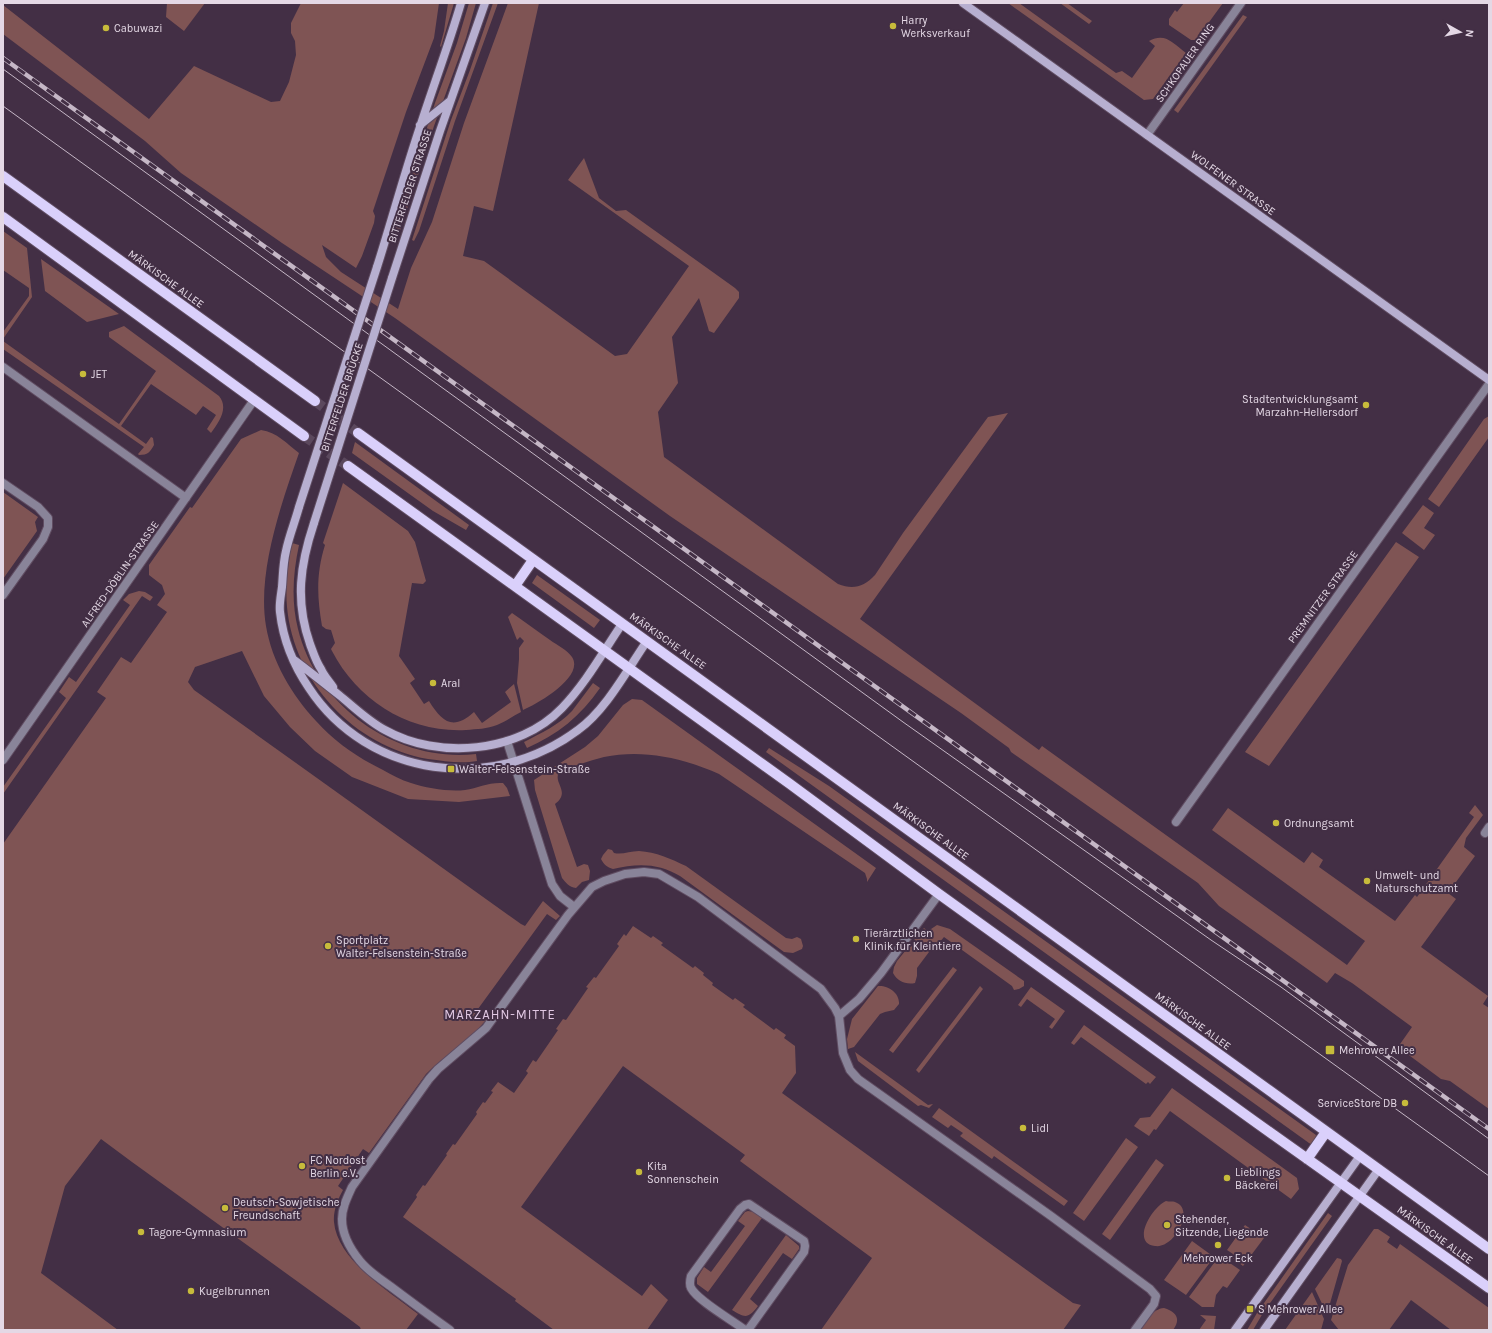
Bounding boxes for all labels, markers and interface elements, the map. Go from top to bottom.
north arrow [1440,12,1480,52]
place label: Harry Werksverkauf [901,14,970,40]
marker: Harry Werksverkauf [888,21,898,31]
street label: SCHKOPAUER RING [1153,21,1217,105]
place label: Cabuwazi [114,22,163,35]
marker: Cabuwazi [101,23,111,33]
text: N [1462,29,1476,38]
street label: BITTERFELDER STRASSE [386,128,434,244]
street label: WOLFENER STRASSE [1188,148,1278,218]
street label: MÄRKISCHE ALLEE [126,246,207,311]
street label: BITTERFELDER BRÜCKE [317,340,366,453]
place label: JET [91,368,108,381]
marker: JET [78,369,88,379]
place label: Stadtentwicklungsamt Marzahn-Hellersdorf [1242,393,1358,419]
marker: Stadtentwicklungsamt Marzahn-Hellersdorf [1361,400,1371,410]
street label: ALFRED-DÖBLIN-STRASSE [78,518,162,630]
street label: PREMNITZER STRASSE [1285,548,1361,646]
street label: MÄRKISCHE ALLEE [627,609,709,672]
place label: Aral [441,677,460,690]
marker: Aral [428,678,438,688]
place label: Walter-Felsenstein-Straße [459,763,590,776]
marker: Walter-Felsenstein-Straße [446,764,456,774]
street label: MÄRKISCHE ALLEE [891,798,972,863]
place label: Ordnungsamt [1284,817,1354,830]
marker: Ordnungsamt [1271,818,1281,828]
place label: Umwelt- und Naturschutzamt [1375,869,1458,895]
marker: Umwelt- und Naturschutzamt [1362,876,1372,886]
place label: Tierärztlichen Klinik für Kleintiere [864,927,961,953]
place label: Sportplatz Walter-Felsenstein-Straße [336,934,467,960]
marker: Tierärztlichen Klinik für Kleintiere [851,934,861,944]
marker: Sportplatz Walter-Felsenstein-Straße [323,941,333,951]
street label: MÄRKISCHE ALLEE [1153,988,1234,1053]
district label: MARZAHN-MITTE [444,1007,556,1022]
marker: Mehrower Allee [1324,1044,1336,1056]
place label: Mehrower Allee [1339,1044,1415,1057]
place label: ServiceStore DB [1317,1097,1397,1110]
marker: ServiceStore DB [1400,1098,1410,1108]
place label: Lidl [1031,1122,1049,1135]
marker: Lidl [1018,1123,1028,1133]
place label: FC Nordost Berlin e.V. [310,1154,365,1180]
place label: Kita Sonnenschein [647,1160,719,1186]
marker: FC Nordost Berlin e.V. [297,1161,307,1171]
place label: Lieblings Bäckerei [1235,1166,1281,1192]
marker: Kita Sonnenschein [634,1167,644,1177]
marker: Lieblings Bäckerei [1222,1173,1232,1183]
place label: Deutsch-Sowjetische Freundschaft [233,1196,340,1222]
street label: MÄRKISCHE ALLEE [1395,1202,1476,1267]
marker: Deutsch-Sowjetische Freundschaft [220,1203,230,1213]
place label: Stehender, Sitzende, Liegende [1175,1213,1269,1239]
marker: Stehender, Sitzende, Liegende [1162,1220,1172,1230]
place label: Tagore-Gymnasium [149,1226,246,1239]
marker: Tagore-Gymnasium [136,1227,146,1237]
marker: Mehrower Eck [1213,1240,1223,1250]
place label: Mehrower Eck [1183,1252,1253,1265]
place label: Kugelbrunnen [199,1285,270,1298]
marker: Kugelbrunnen [186,1286,196,1296]
place label: S Mehrower Allee [1258,1303,1343,1316]
marker: S Mehrower Allee [1245,1304,1255,1314]

